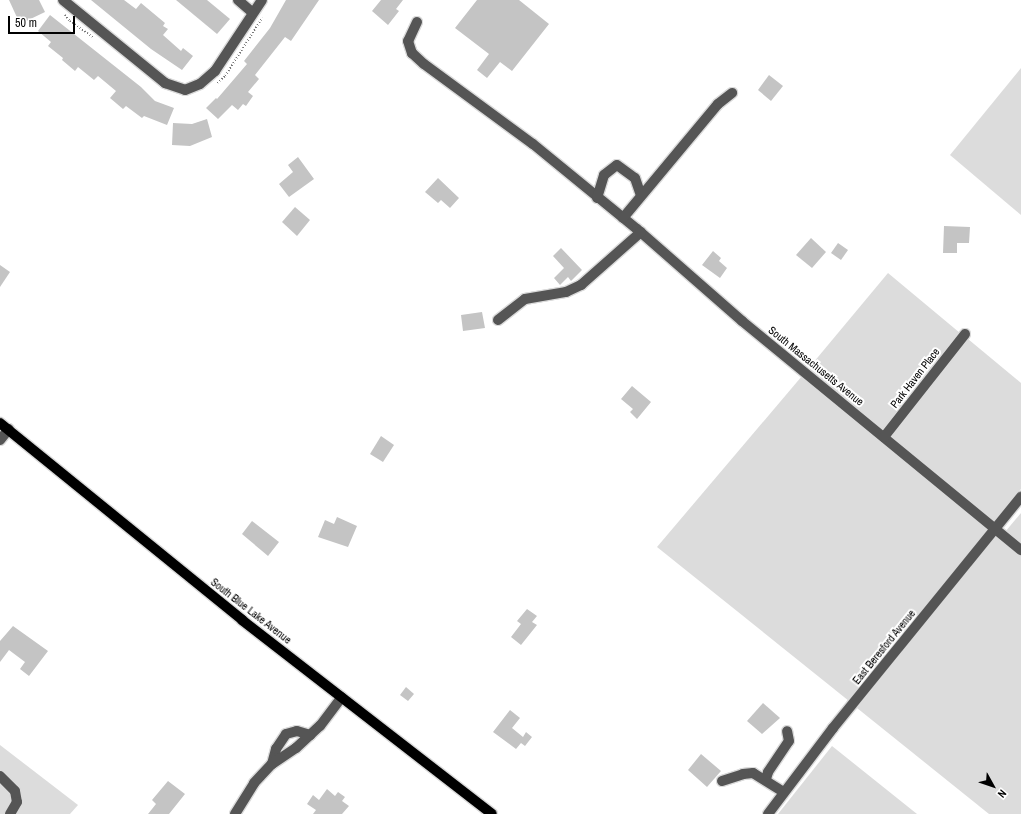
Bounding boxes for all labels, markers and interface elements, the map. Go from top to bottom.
scale bar [10,8,77,34]
text: 50 m [15,15,37,31]
street label: South Massachusetts Avenue [766,323,866,409]
street label: Park Haven Place [888,345,942,411]
street label: South Blue Lake Avenue [208,575,294,647]
street label: East Beresford Avenue [850,607,918,687]
north arrow [973,766,1013,806]
text: N [995,787,1010,801]

